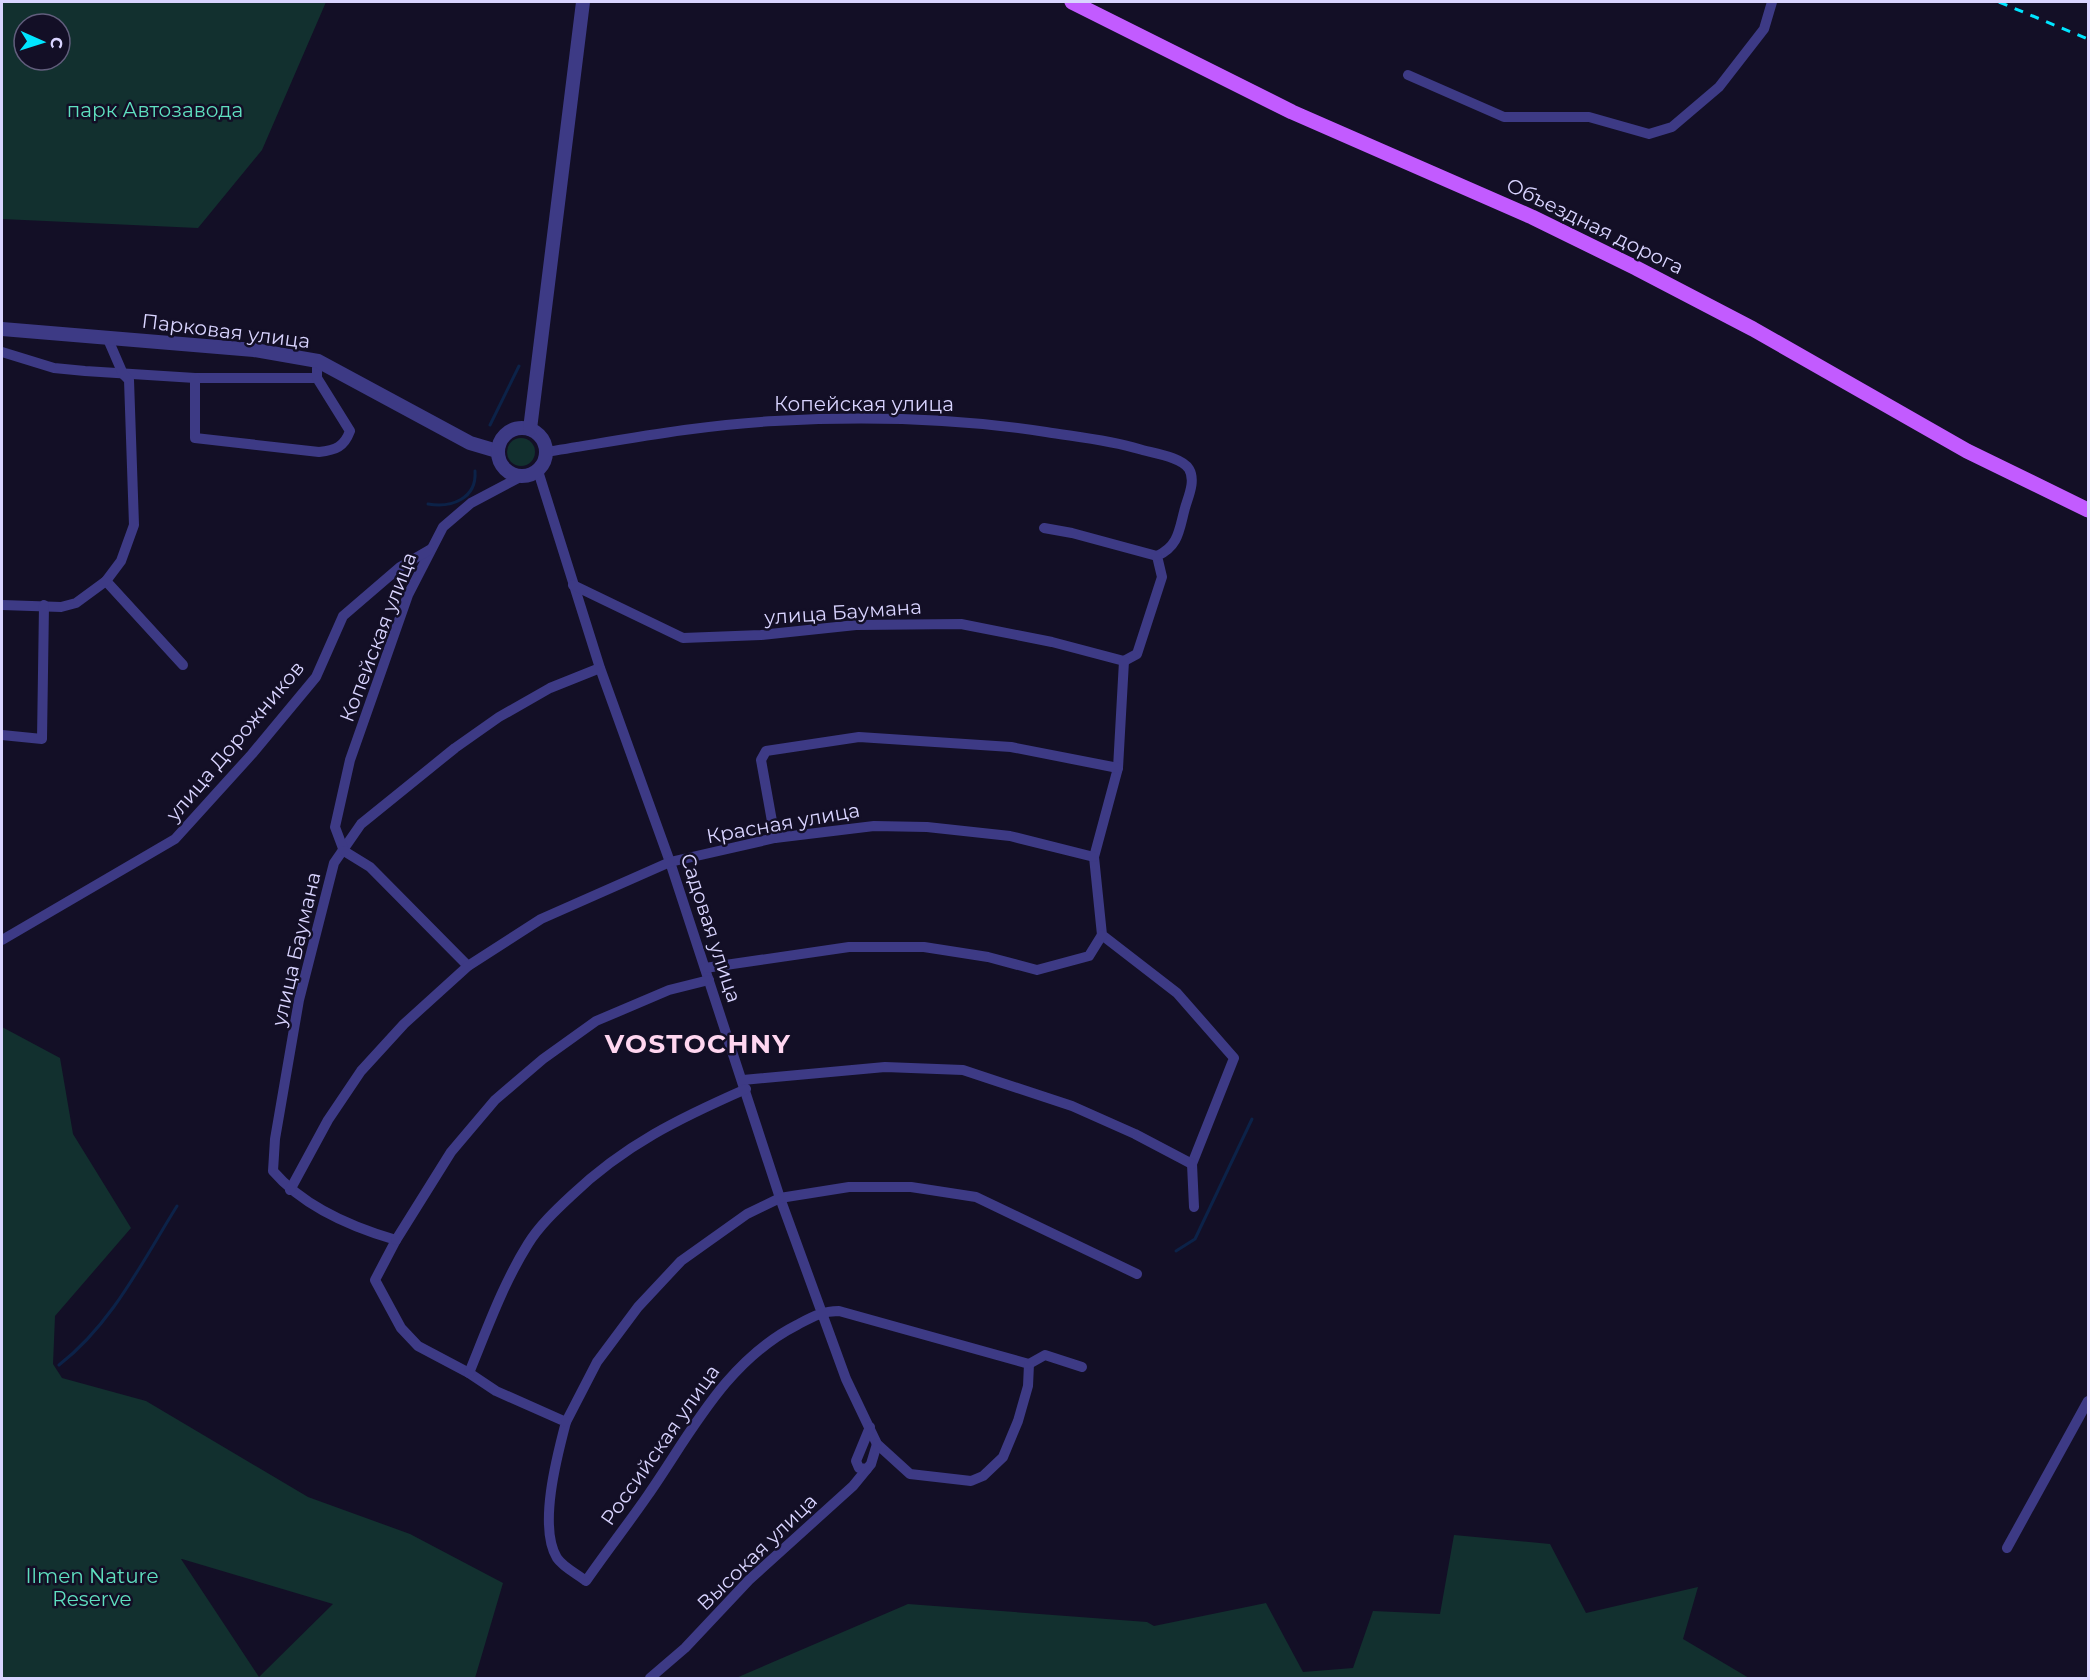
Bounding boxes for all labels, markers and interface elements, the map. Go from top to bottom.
north arrow [12,12,72,72]
text: С [47,36,66,49]
park label: парк Автозавода [67,98,243,122]
street label: Объездная дорога [1502,173,1688,279]
street label: Парковая улица [140,309,312,353]
street label: Копейская улица [774,392,954,416]
street label: Копейская улица [335,549,421,725]
street label: улица Баумана [763,595,922,630]
street label: улица Дорожников [160,656,309,827]
street label: Красная улица [704,798,862,848]
street label: Садовая улица [676,850,746,1006]
street label: улица Баумана [266,870,325,1029]
district label: VOSTOCHNY [604,1028,791,1060]
street label: Российская улица [595,1360,725,1530]
street label: Высокая улица [692,1489,822,1615]
park label: Ilmen Nature Reserve [26,1564,158,1611]

